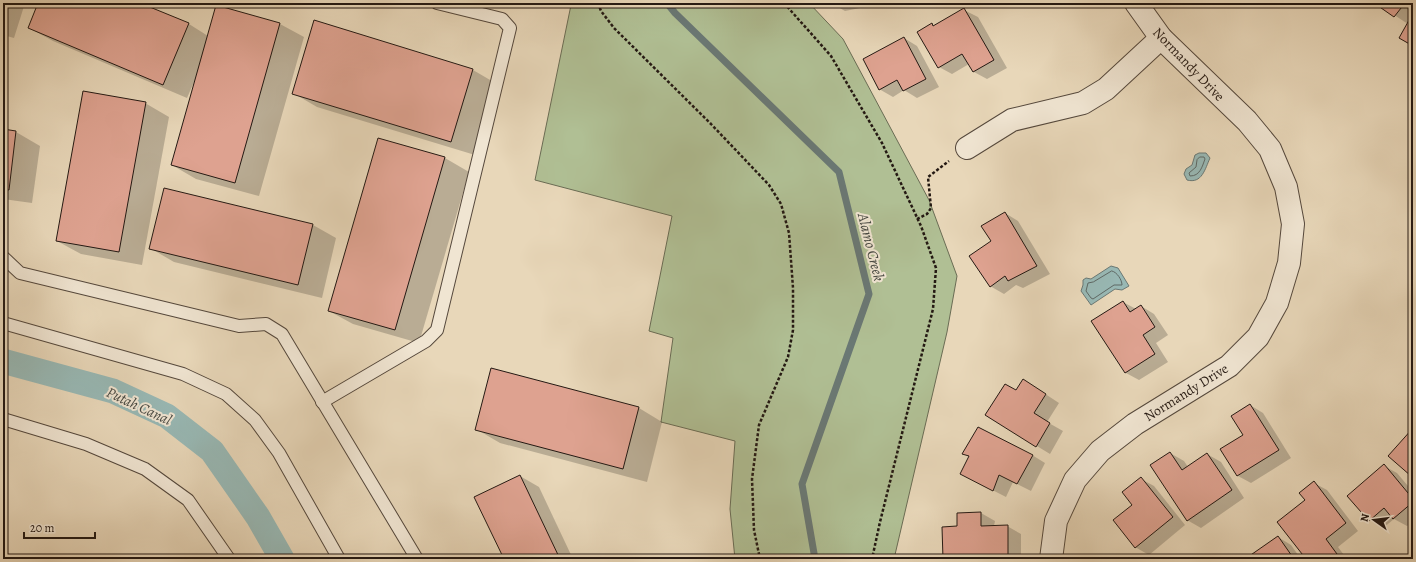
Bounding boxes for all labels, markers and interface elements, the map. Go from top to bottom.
street label: Normandy Drive [1148,23,1229,105]
water label: Alamo Creek [853,210,889,283]
street label: Normandy Drive [1141,359,1232,426]
water label: Putah Canal [103,382,175,430]
north arrow [1354,500,1394,540]
text: N [1357,512,1373,523]
scale bar [24,514,95,540]
text: 20 m [30,520,54,536]

